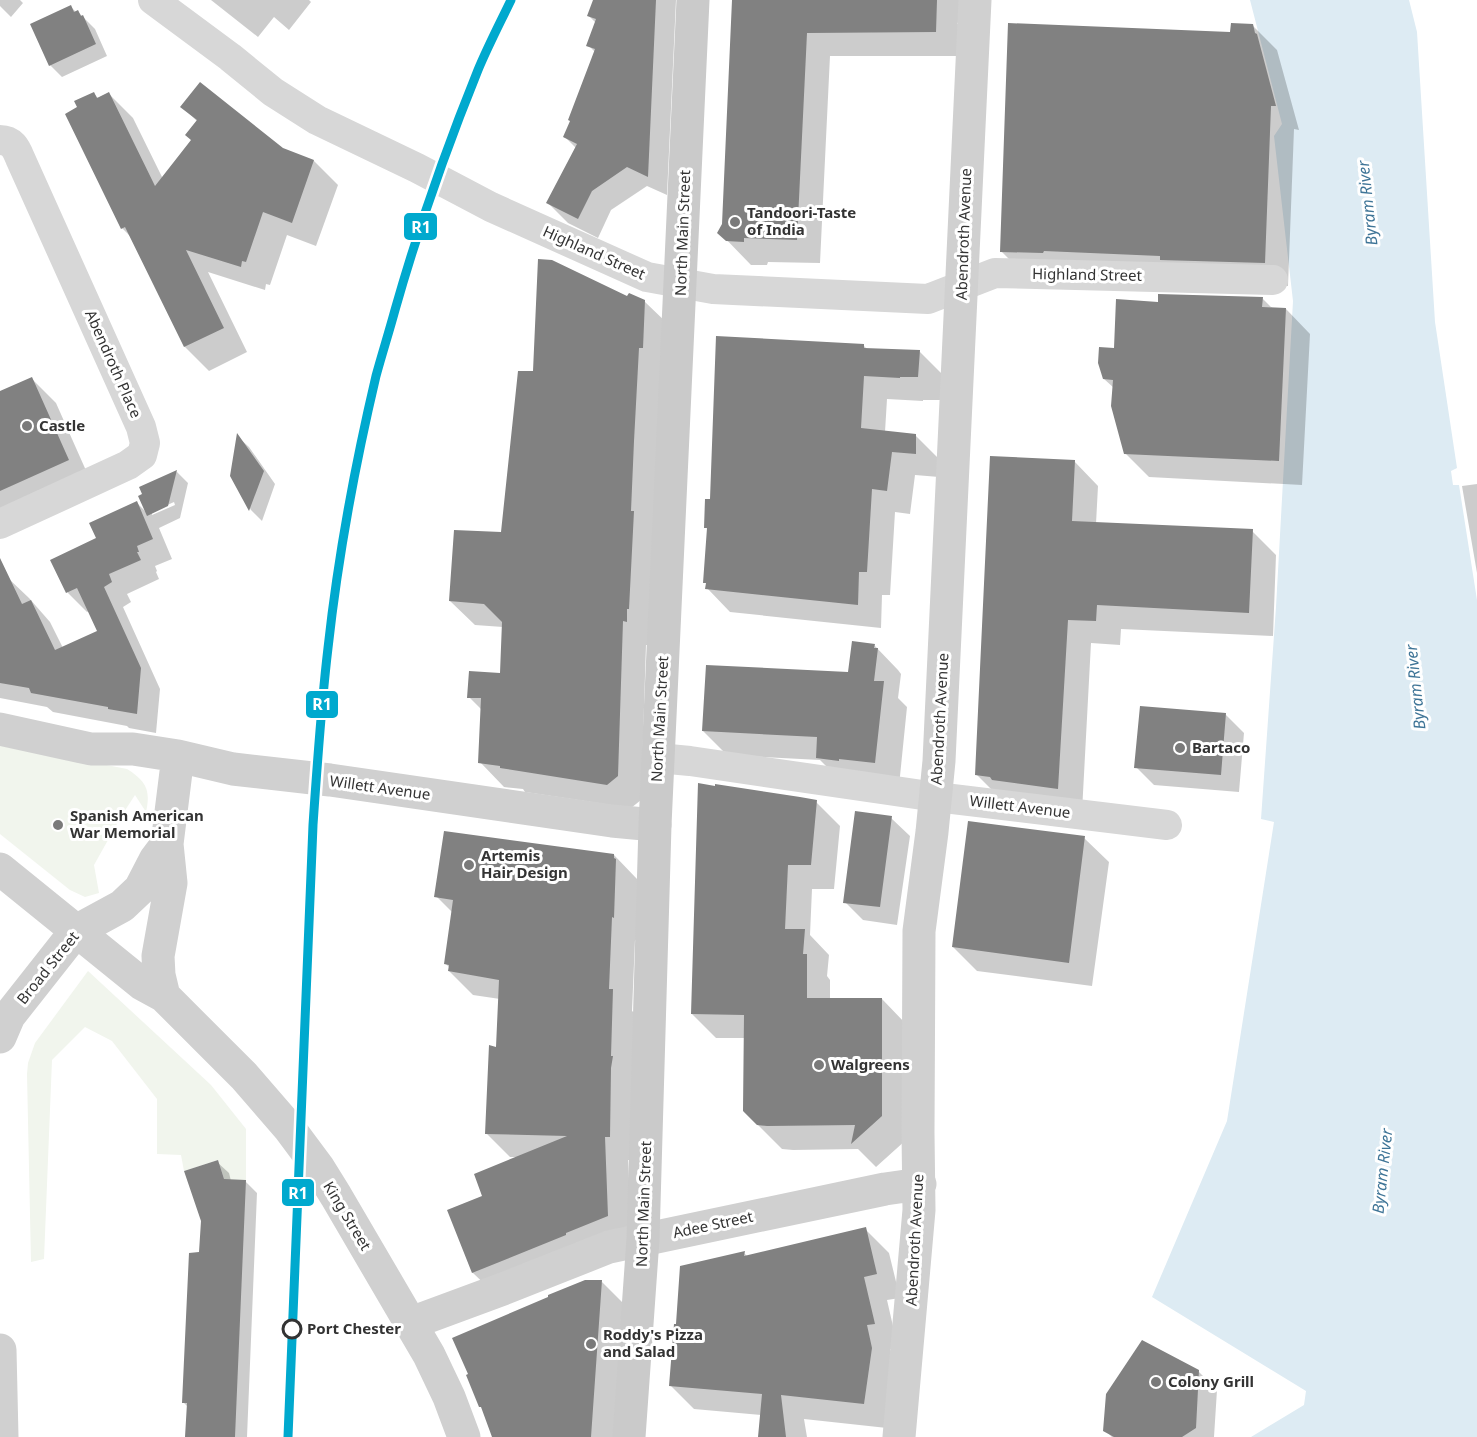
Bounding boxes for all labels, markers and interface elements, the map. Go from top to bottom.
water label: Byram River [1352,159,1382,247]
street label: Abendroth Avenue [951,168,975,300]
street label: North Main Street [670,169,694,296]
place label: Tandoori-Taste of India [747,202,856,239]
line badge: R1 [403,212,438,241]
marker: Tandoori-Taste of India [728,215,742,229]
text: R1 [411,216,431,238]
street label: Highland Street [540,221,649,284]
street label: Highland Street [1032,263,1143,285]
street label: Abendroth Place [81,306,147,421]
place label: Castle [39,415,85,435]
marker: Castle [20,419,34,433]
water label: Byram River [1400,643,1430,731]
street label: Abendroth Avenue [926,653,952,785]
street label: North Main Street [646,655,672,782]
line badge: R1 [305,690,339,719]
text: R1 [312,693,332,715]
place label: Bartaco [1192,737,1250,757]
marker: Bartaco [1173,741,1187,755]
street label: Willett Avenue [329,770,432,804]
street label: Willett Avenue [969,790,1072,822]
place label: Spanish American War Memorial [70,805,204,842]
marker: Spanish American War Memorial [51,818,65,832]
place label: Artemis Hair Design [481,845,568,882]
marker: Artemis Hair Design [462,858,476,872]
street label: Broad Street [12,926,83,1008]
place label: Walgreens [831,1054,910,1074]
marker: Walgreens [812,1058,826,1072]
water label: Byram River [1367,1127,1397,1215]
street label: North Main Street [631,1140,655,1267]
street label: Abendroth Avenue [901,1174,927,1306]
street label: King Street [319,1177,377,1254]
line badge: R1 [281,1178,315,1207]
text: R1 [288,1182,308,1204]
street label: Adee Street [671,1206,755,1242]
place label: Port Chester [307,1318,401,1338]
marker: Port Chester [282,1319,302,1339]
place label: Roddy's Pizza and Salad [603,1324,703,1361]
marker: Roddy's Pizza and Salad [584,1337,598,1351]
place label: Colony Grill [1168,1371,1254,1391]
marker: Colony Grill [1149,1375,1163,1389]

